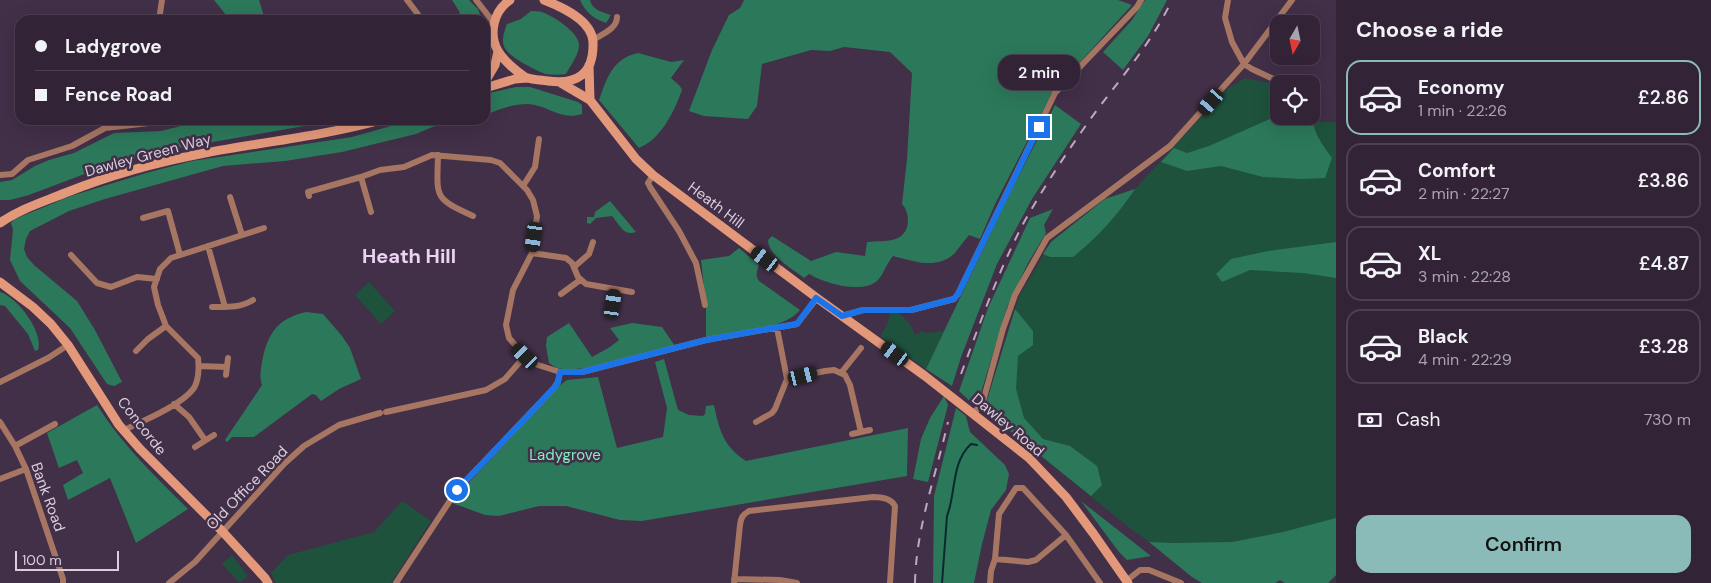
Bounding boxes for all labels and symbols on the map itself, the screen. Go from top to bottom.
north arrow [1270,15,1320,65]
callout: 2 min [998,54,1080,90]
car [1195,86,1226,118]
route end [1028,116,1050,138]
street label: Dawley Green Way [83,128,214,181]
street label: Heath Hill [684,177,748,233]
car [524,221,543,253]
district label: Heath Hill [362,243,456,269]
car [748,244,781,274]
car [603,288,622,320]
car [878,339,911,369]
car [508,340,541,372]
car [786,365,819,387]
street label: Dawley Road [968,389,1048,461]
street label: Concorde [113,393,171,459]
street label: Old Office Road [202,442,292,534]
park label: Ladygrove [529,445,601,465]
street label: Bank Road [26,460,70,534]
route start [446,479,468,501]
scale bar [15,548,119,571]

